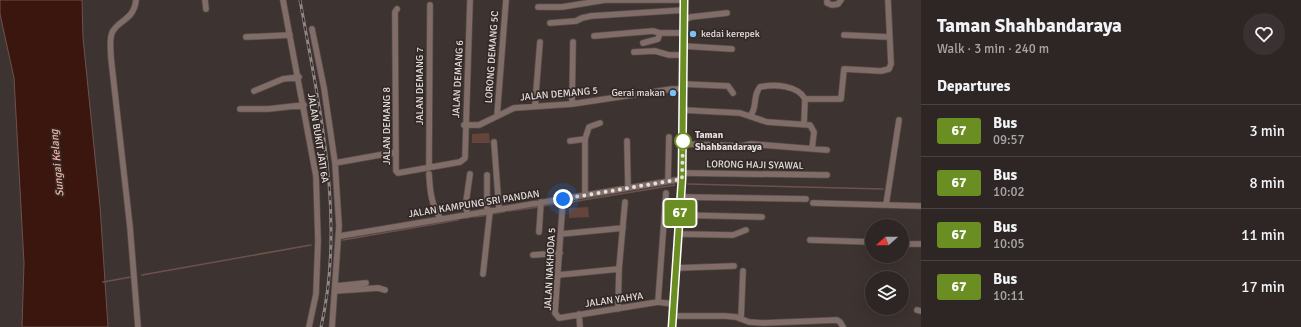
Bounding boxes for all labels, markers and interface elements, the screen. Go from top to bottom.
street label: LORONG DEMANG 5C [483,10,501,104]
button: heart [1243,13,1285,55]
text: Taman Shahbandaraya [937,14,1122,38]
place label: kedai kerepek [701,28,760,40]
marker: kedai kerepek [688,29,698,39]
street label: JALAN DEMANG 6 [450,40,466,118]
text: Walk · 3 min · 240 m [937,41,1049,57]
street label: JALAN DEMANG 7 [414,47,426,125]
text: Departures [937,77,1010,95]
street label: JALAN DEMANG 5 [520,85,598,103]
street label: JALAN DEMANG 8 [381,87,393,165]
place label: Gerai makan [611,87,665,99]
marker: Gerai makan [668,88,678,98]
street label: JALAN BUKIT JATI 6A [305,92,331,184]
text: Bus [993,114,1017,132]
text: 67 [951,122,967,139]
text: 3 min [1249,122,1285,140]
water label: Sungai Kelang [47,128,66,197]
place label: Taman Shahbandaraya [695,129,762,153]
marker: Taman Shahbandaraya [674,132,692,150]
text: 09:57 [993,132,1025,148]
street label: LORONG HAJI SYAWAL [706,158,804,172]
text: Bus [993,166,1017,184]
text: 67 [951,174,967,191]
text: 8 min [1249,174,1285,192]
text: 10:02 [993,184,1025,200]
street label: JALAN KAMPUNG SRI PANDAN [408,188,540,220]
your location [553,189,573,209]
line badge: 67 [662,200,698,226]
text: 67 [672,204,688,221]
text: Bus [993,218,1017,236]
north arrow [865,219,909,263]
map controls [865,219,909,315]
text: 67 [951,226,967,243]
text: 11 min [1241,226,1285,244]
street label: JALAN NAKHODA 5 [542,227,558,311]
text: 10:05 [993,236,1025,252]
text: Bus [993,270,1017,288]
button: layers [865,271,909,315]
text: 67 [951,278,967,295]
text: 17 min [1241,278,1285,296]
text: 10:11 [993,288,1025,304]
street label: JALAN YAHYA [584,290,644,310]

